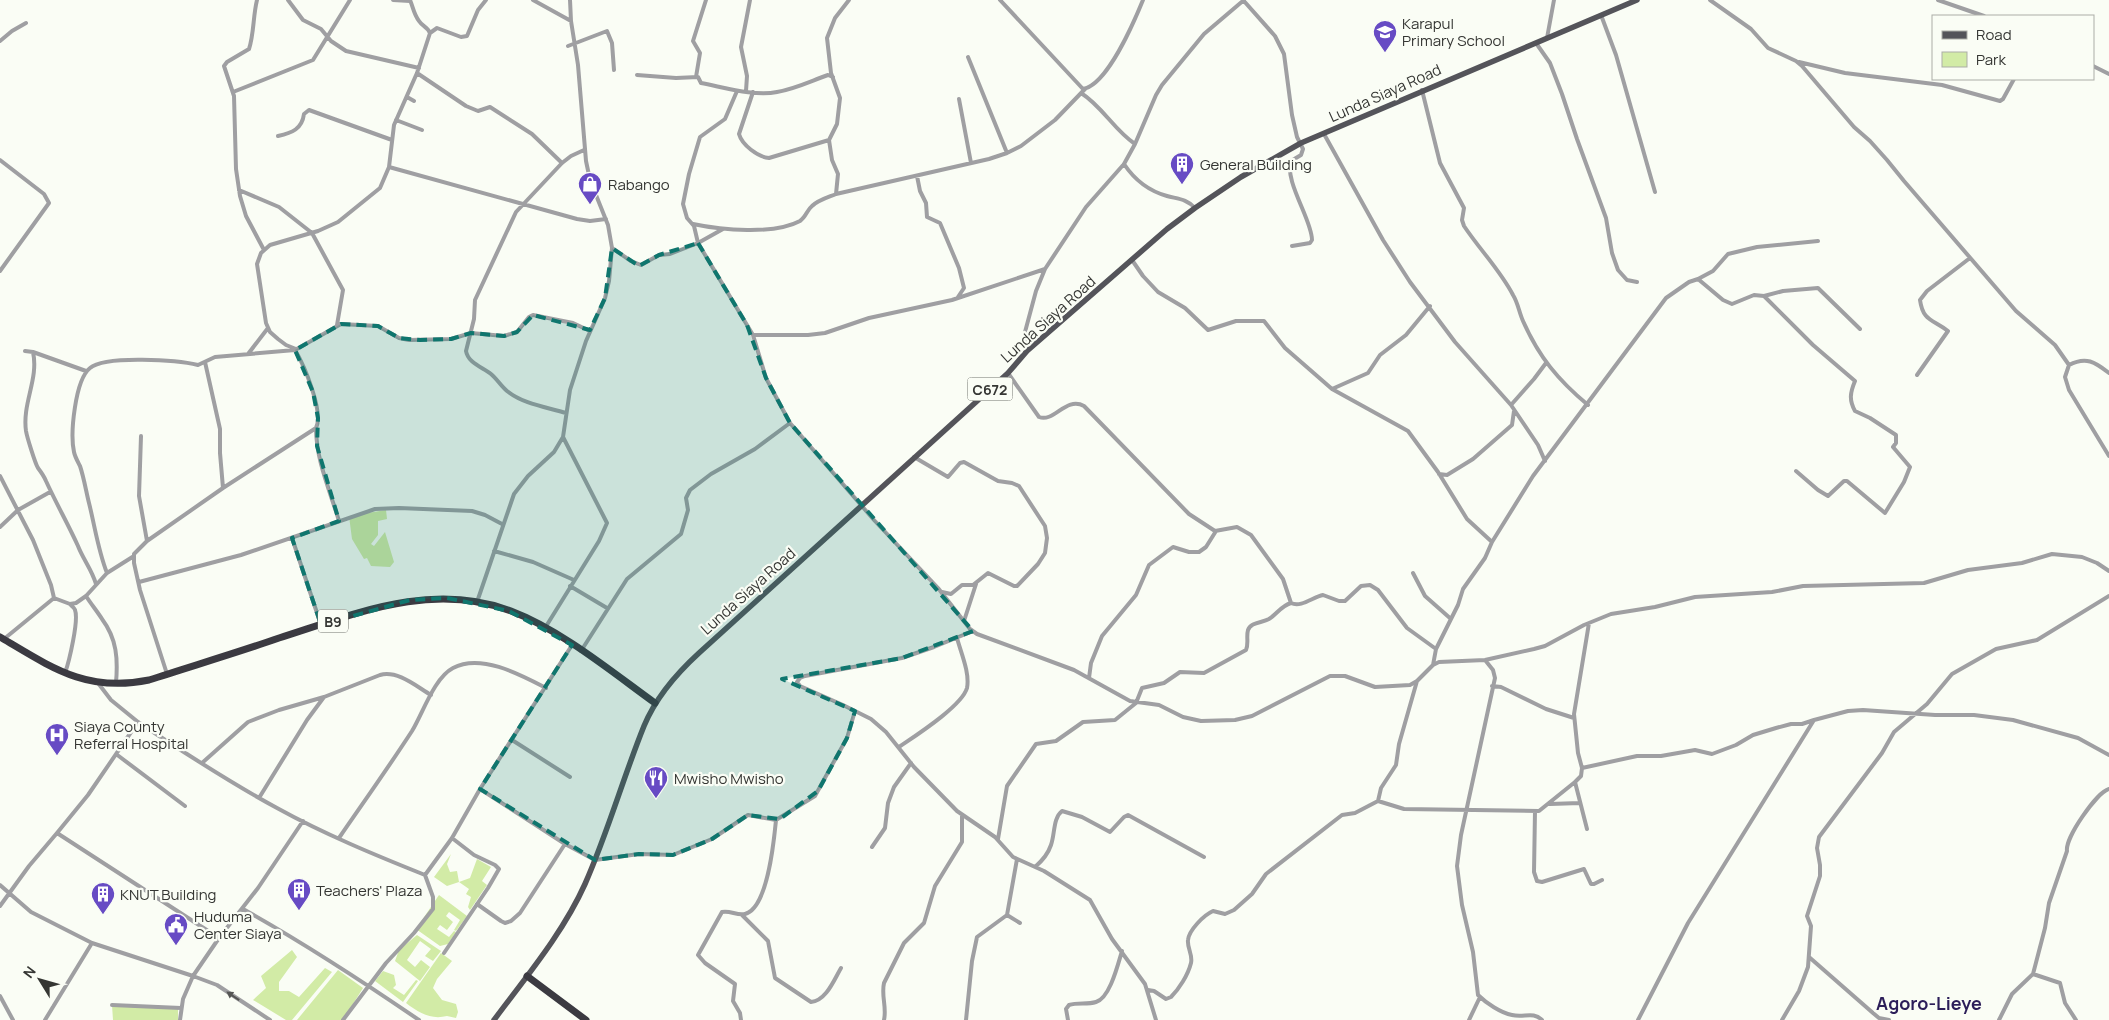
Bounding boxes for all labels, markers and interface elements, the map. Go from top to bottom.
place label: Karapul Primary School [1402,13,1505,51]
legend [1932,15,2094,80]
school or university icon: Karapul Primary School [1372,19,1398,53]
text: Road [1976,24,2012,45]
text: Park [1976,49,2006,70]
street label: Lunda Siaya Road [1326,59,1444,127]
building icon: General Building [1169,151,1195,185]
place label: General Building [1200,154,1312,175]
shop icon: Rabango [577,171,603,205]
place label: Rabango [608,174,670,195]
street label: Lunda Siaya Road [996,271,1100,367]
road number: C672 [968,378,1012,400]
street label: Lunda Siaya Road [696,543,800,639]
road number: B9 [318,610,348,632]
place label: Siaya County Referral Hospital [74,716,189,754]
hospital icon: Siaya County Referral Hospital [44,722,70,756]
restaurant icon: Mwisho Mwisho [643,765,669,799]
place label: Mwisho Mwisho [674,768,784,789]
building icon: Teachers' Plaza [286,877,312,911]
place label: Teachers' Plaza [316,880,422,901]
building icon: KNUT Building [90,881,116,915]
place label: KNUT Building [120,884,217,905]
place label: Huduma Center Siaya [194,906,282,944]
public building icon: Huduma Center Siaya [163,912,189,946]
north arrow [15,955,65,1005]
text: N [19,962,40,982]
one-way arrow [226,991,239,1001]
district label: Agoro-Lieye [1876,991,1982,1015]

